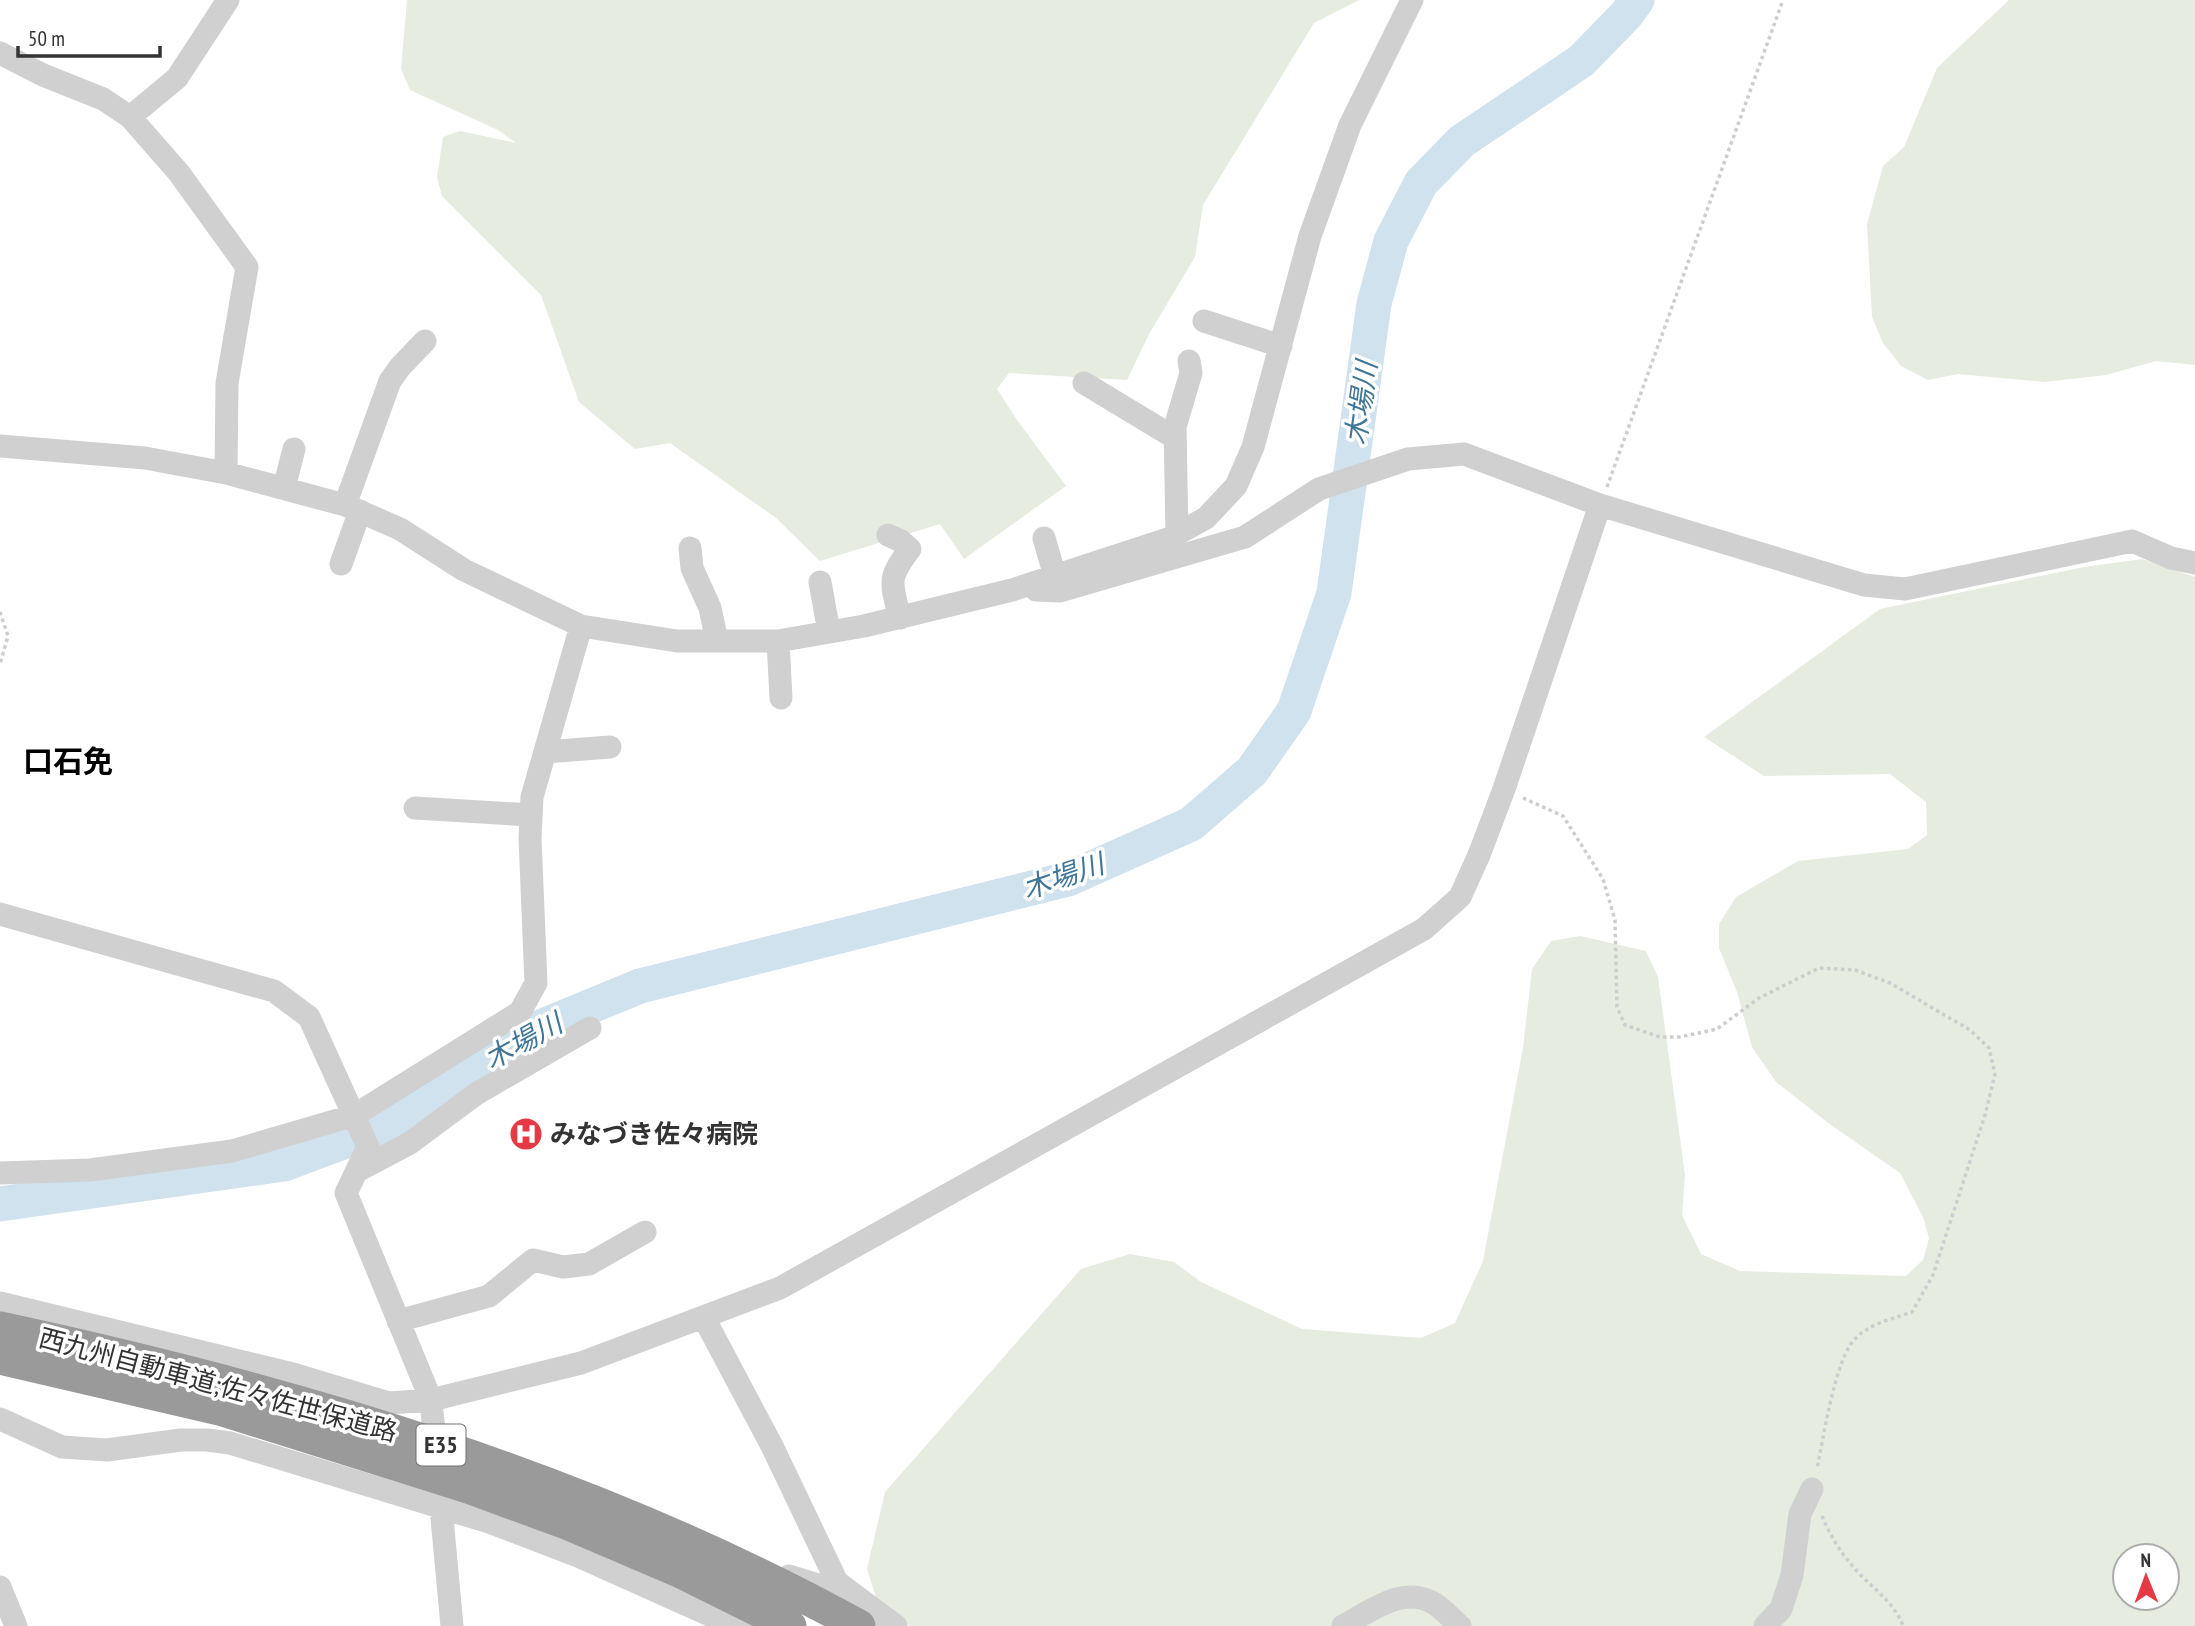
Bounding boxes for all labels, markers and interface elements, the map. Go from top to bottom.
scale bar [18,14,159,58]
text: 50 m [28,25,65,52]
water label: 木場川 [1336,356,1385,447]
district label: 口石免 [23,741,113,780]
water label: 木場川 [1017,843,1111,907]
water label: 木場川 [477,1003,571,1077]
hospital icon: みなづき佐々病院 [507,1115,545,1153]
place label: みなづき佐々病院 [550,1117,758,1150]
street label: 西九州自動車道;佐々佐世保道路 [35,1321,401,1448]
road number: E35 [416,1424,466,1465]
north arrow [2111,1542,2181,1612]
text: N [2140,1548,2151,1572]

